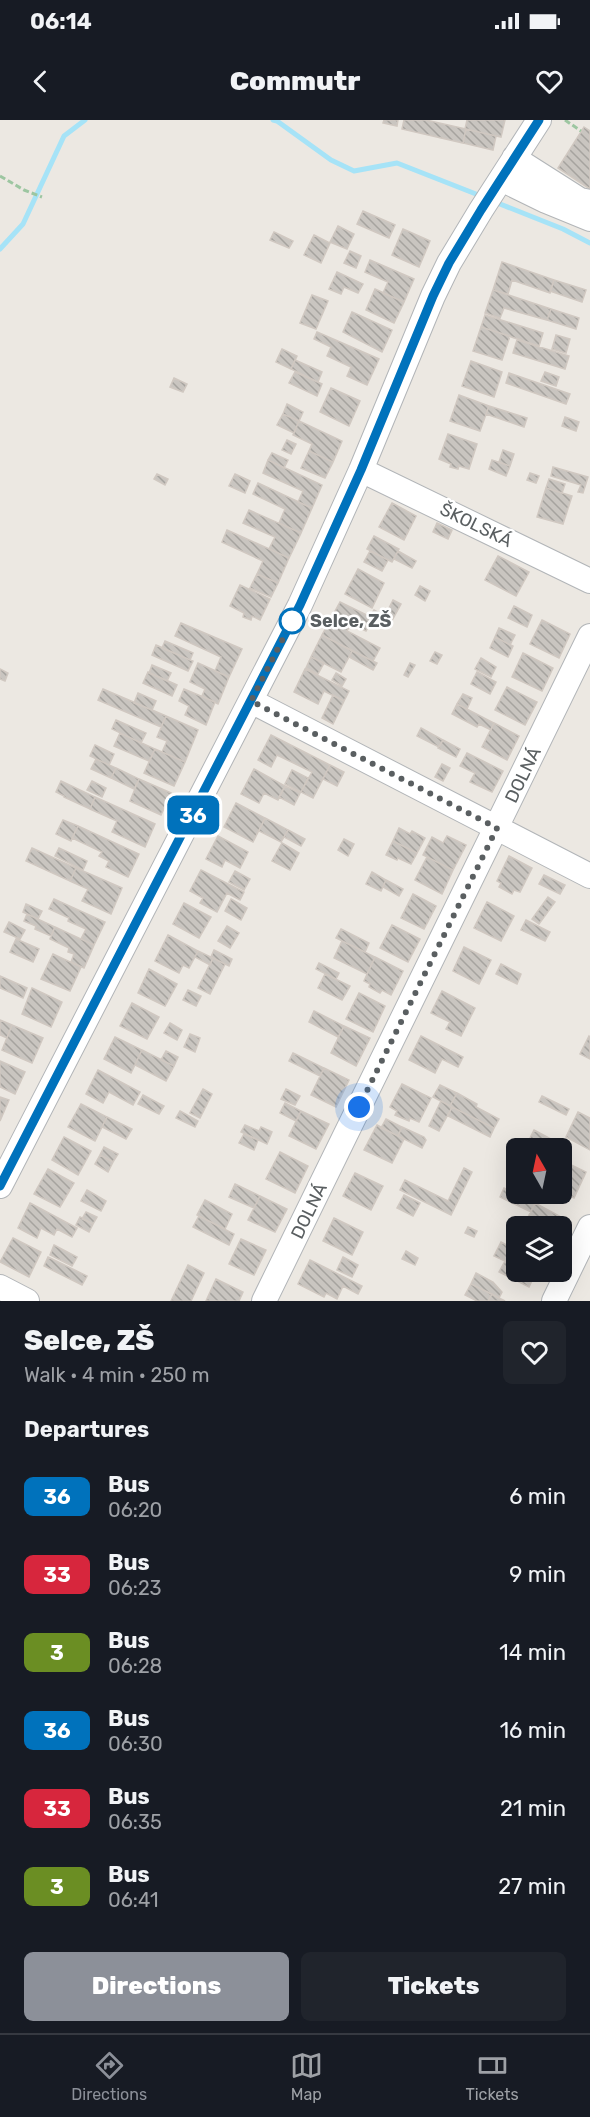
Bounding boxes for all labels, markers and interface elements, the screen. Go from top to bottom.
text: 06:14 [30,8,92,35]
icon: back [24,65,57,98]
text: Commutr [230,65,360,97]
icon: heart [533,65,566,98]
street label: ŠKOLSKÁ [436,498,516,552]
marker: Selce, ZŠ [279,608,305,634]
place label: Selce, ZŠ [310,610,392,632]
street label: DOLNÁ [500,744,546,806]
line badge: 36 [166,796,220,834]
text: 36 [179,803,207,828]
your location [344,1092,374,1122]
north arrow [506,1138,572,1204]
map controls [506,1138,572,1282]
street label: DOLNÁ [286,1180,332,1242]
button: layers [506,1216,572,1282]
button: heart [503,1321,566,1384]
text: Selce, ZŠ [24,1324,154,1357]
text: Walk · 4 min · 250 m [24,1363,209,1387]
text: Departures [24,1416,149,1443]
text: Bus [108,1471,150,1498]
text: 6 min [509,1483,566,1510]
text: 36 [43,1484,71,1509]
text: 06:20 [108,1498,162,1522]
text: Bus [108,1549,150,1576]
text: 9 min [509,1561,566,1588]
text: 33 [43,1562,71,1587]
text: 06:23 [108,1576,162,1600]
text: Bus [108,1627,150,1654]
text: 14 min [499,1639,566,1666]
text: 3 [50,1640,64,1665]
text: 06:28 [108,1654,162,1678]
text: Bus [108,1705,150,1732]
text: 16 min [500,1717,566,1744]
text: 36 [43,1718,71,1743]
text: 06:30 [108,1732,163,1756]
text: Bus [108,1783,150,1810]
text: 21 min [500,1795,566,1822]
text: 33 [43,1796,71,1821]
text: 06:35 [108,1810,162,1834]
text: Bus [108,1861,150,1888]
text: 27 min [498,1873,566,1900]
text: 3 [50,1874,64,1899]
text: 06:41 [108,1888,158,1912]
button: Directions [24,1952,289,2021]
button: Tickets [301,1952,566,2021]
tab: Directions [71,2049,147,2104]
tab: Map [290,2049,323,2104]
tab: Tickets [466,2049,519,2104]

